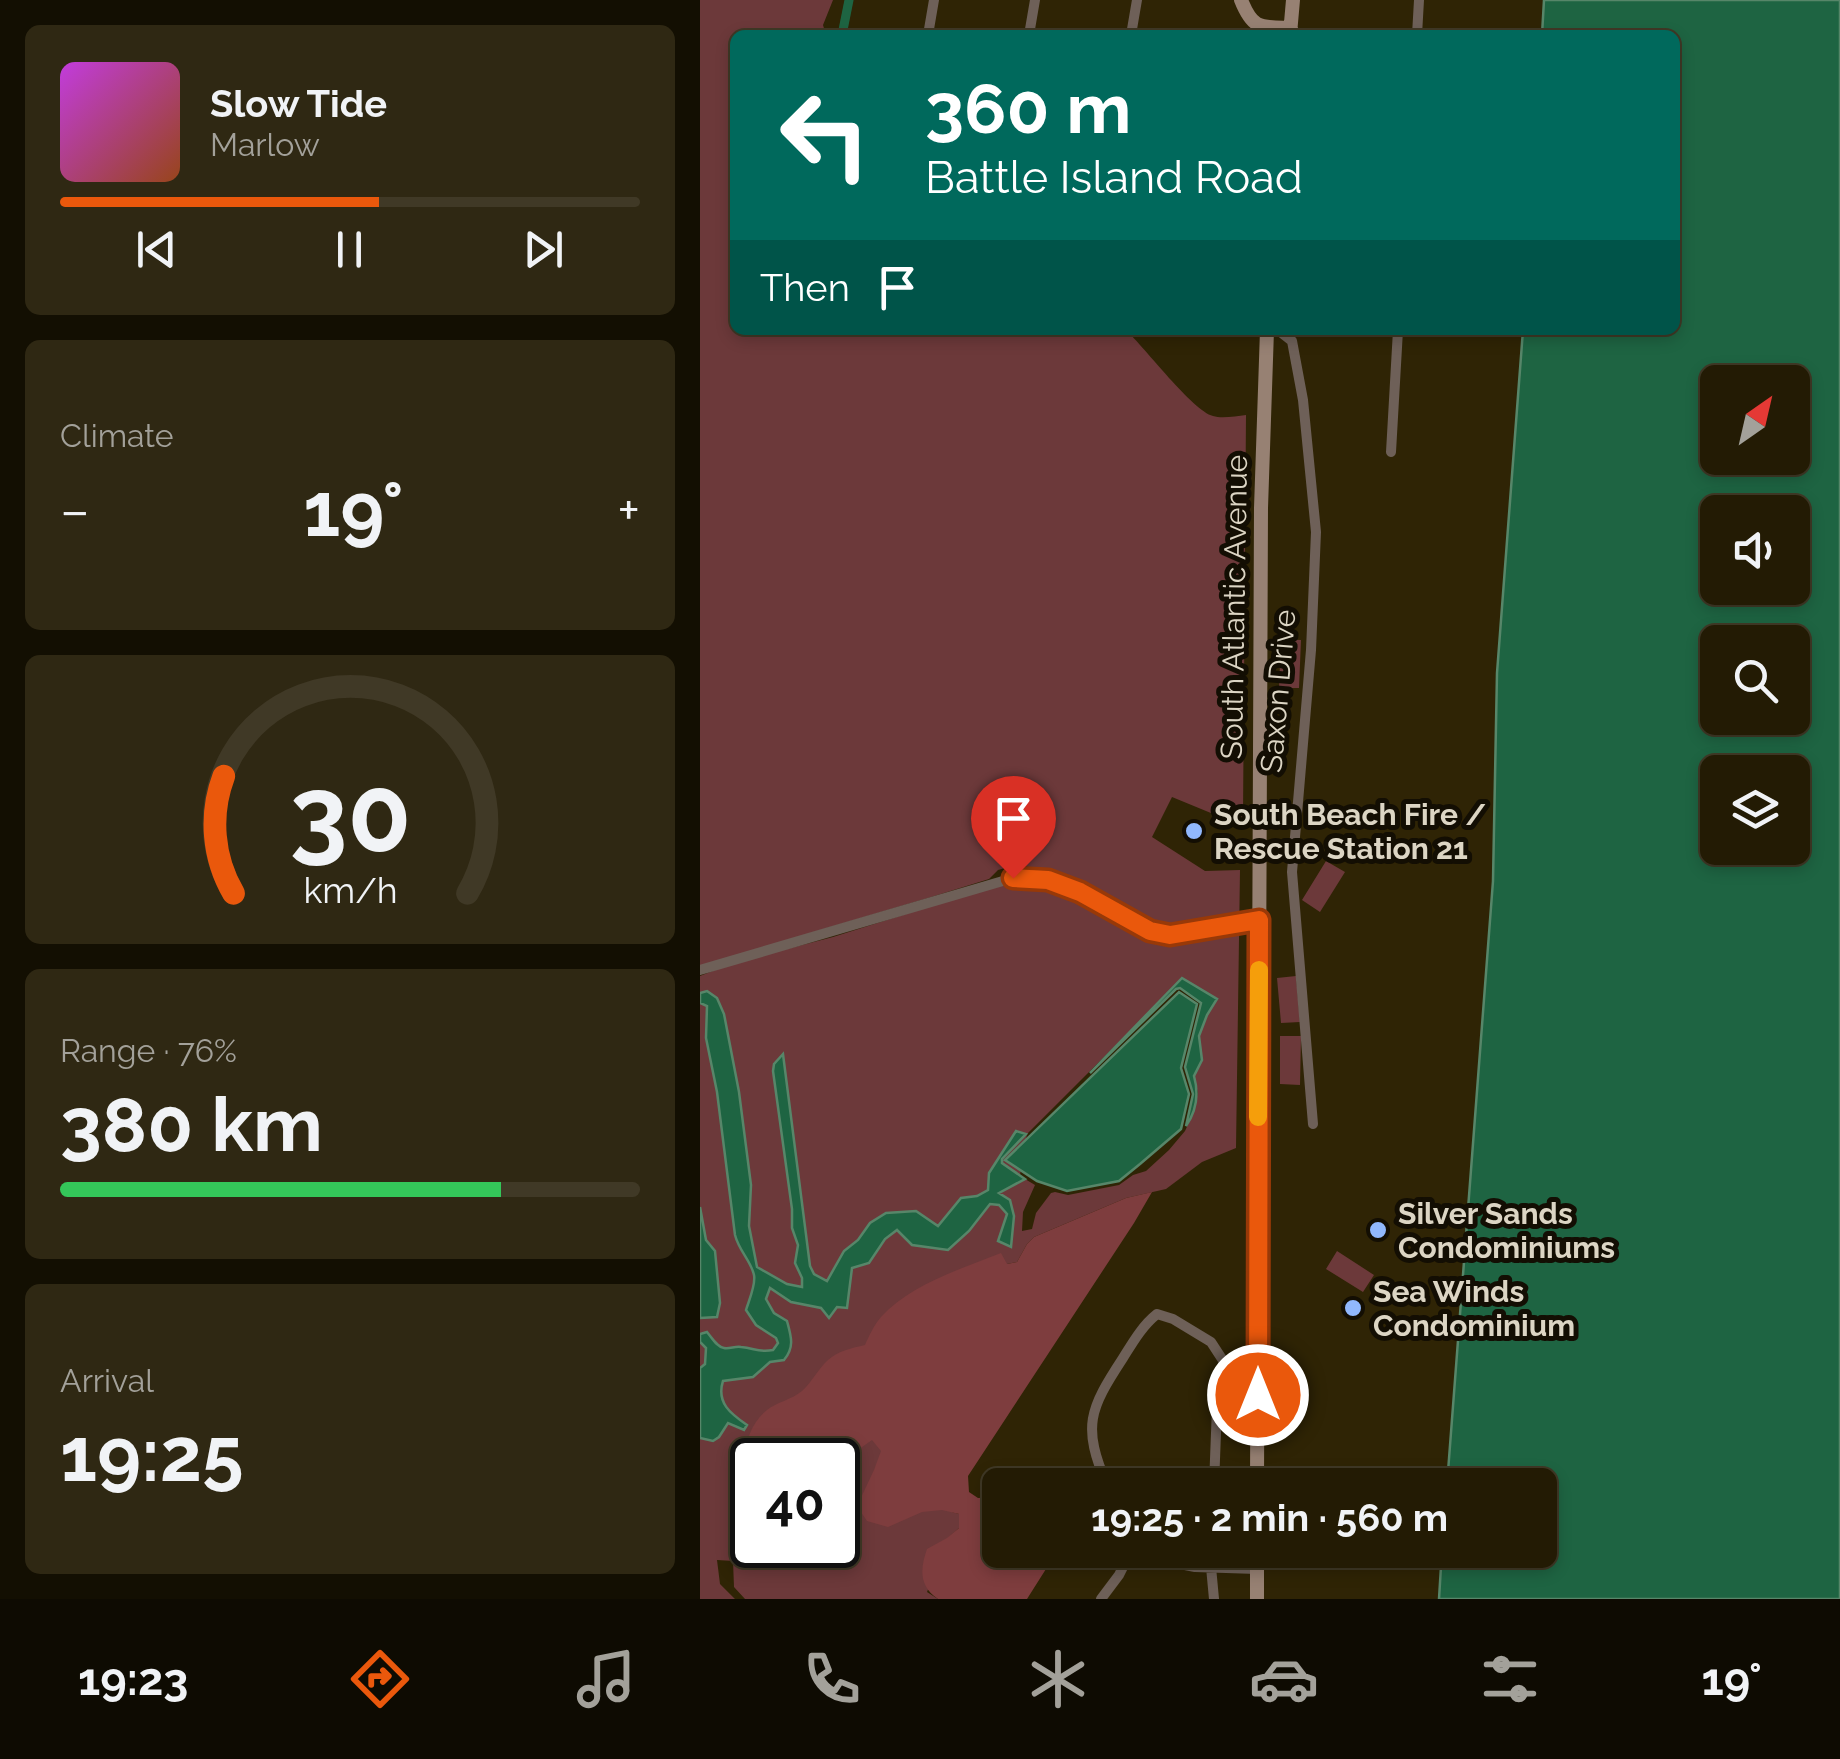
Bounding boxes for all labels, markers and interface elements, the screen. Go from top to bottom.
text: 360 m [925,67,1132,149]
icon: left [760,70,890,200]
text: Slow Tide [210,81,387,126]
text: Marlow [210,126,320,163]
text: Battle Island Road [925,151,1303,204]
icon: previous [129,222,184,277]
icon: pause [322,222,377,277]
icon: next [516,222,571,277]
icon: arrive [870,260,925,315]
text: Then [760,265,850,310]
north arrow [1700,365,1810,475]
map controls [1700,365,1810,865]
text: Climate [60,417,174,454]
street label: South Atlantic Avenue [1214,454,1254,760]
text: 19° [303,465,404,554]
text: − [60,478,90,543]
text: + [617,478,640,543]
button: sound [1700,495,1810,605]
street label: Saxon Drive [1253,608,1303,774]
button: search [1700,625,1810,735]
text: 30 [289,753,411,875]
button: layers [1700,755,1810,865]
pin [971,776,1056,879]
icon: arrive [986,791,1041,846]
place label: South Beach Fire / Rescue Station 21 [1214,797,1486,866]
marker: South Beach Fire / Rescue Station 21 [1183,820,1205,842]
text: km/h [303,869,397,911]
text: Range · 76% [60,1032,237,1069]
text: 380 km [60,1080,323,1169]
place label: Silver Sands Condominiums [1398,1196,1615,1265]
marker: Silver Sands Condominiums [1367,1219,1389,1241]
place label: Sea Winds Condominium [1373,1274,1575,1343]
marker: Sea Winds Condominium [1342,1297,1364,1319]
position arrow [1206,1343,1310,1447]
text: Arrival [60,1362,154,1399]
text: 19:25 [60,1410,244,1499]
speed limit sign: 40 [730,1438,860,1568]
text: 19:25 · 2 min · 560 m [1091,1495,1448,1540]
icon: directions [345,1644,415,1714]
icon: music [571,1644,641,1714]
icon: phone [797,1644,867,1714]
icon: climate [1023,1644,1093,1714]
icon: car [1249,1644,1319,1714]
icon: filters [1475,1644,1545,1714]
text: 19:23 [78,1653,188,1706]
text: 19° [1702,1653,1762,1706]

